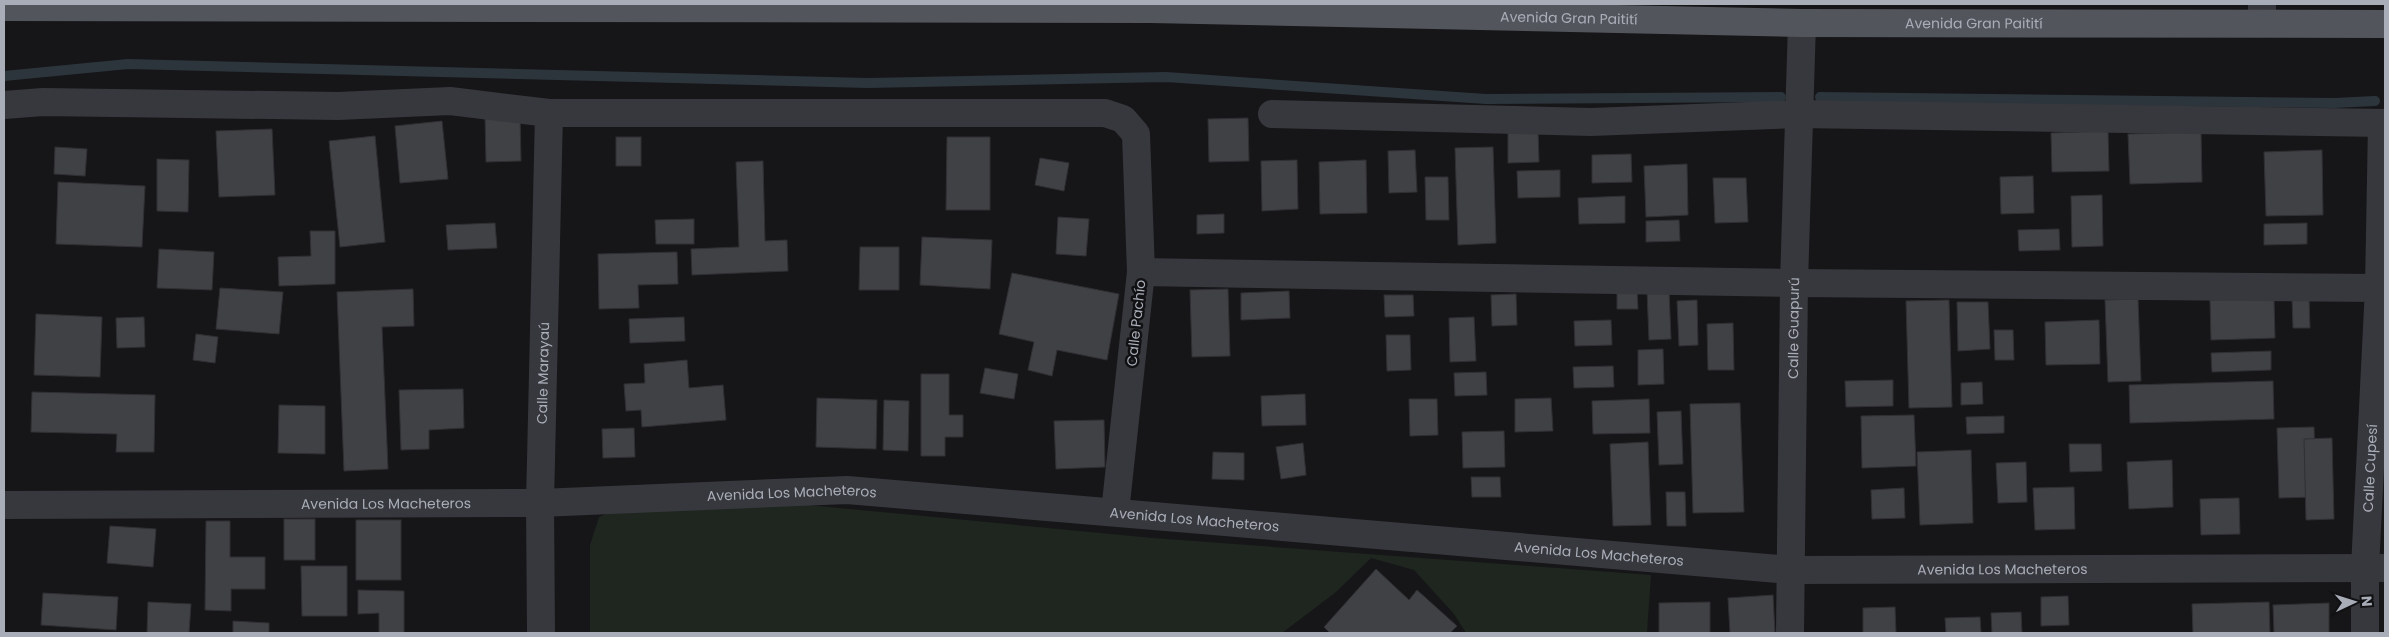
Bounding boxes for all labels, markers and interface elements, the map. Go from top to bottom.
street label: Avenida Gran Paitití [1500,7,1638,29]
street label: Avenida Gran Paitití [1905,13,2043,33]
street label: Calle Guapurú [1783,277,1804,379]
street label: Calle Pachío [1122,279,1150,367]
street label: Calle Marayaú [532,322,554,424]
street label: Calle Cupesí [2358,423,2382,513]
street label: Avenida Los Macheteros [706,480,878,506]
street label: Avenida Los Macheteros [301,493,471,514]
street label: Avenida Los Macheteros [1109,502,1280,537]
street label: Avenida Los Macheteros [1513,537,1685,571]
street label: Avenida Los Macheteros [1917,559,2087,580]
north arrow [2329,577,2379,627]
text: N [2357,595,2377,607]

